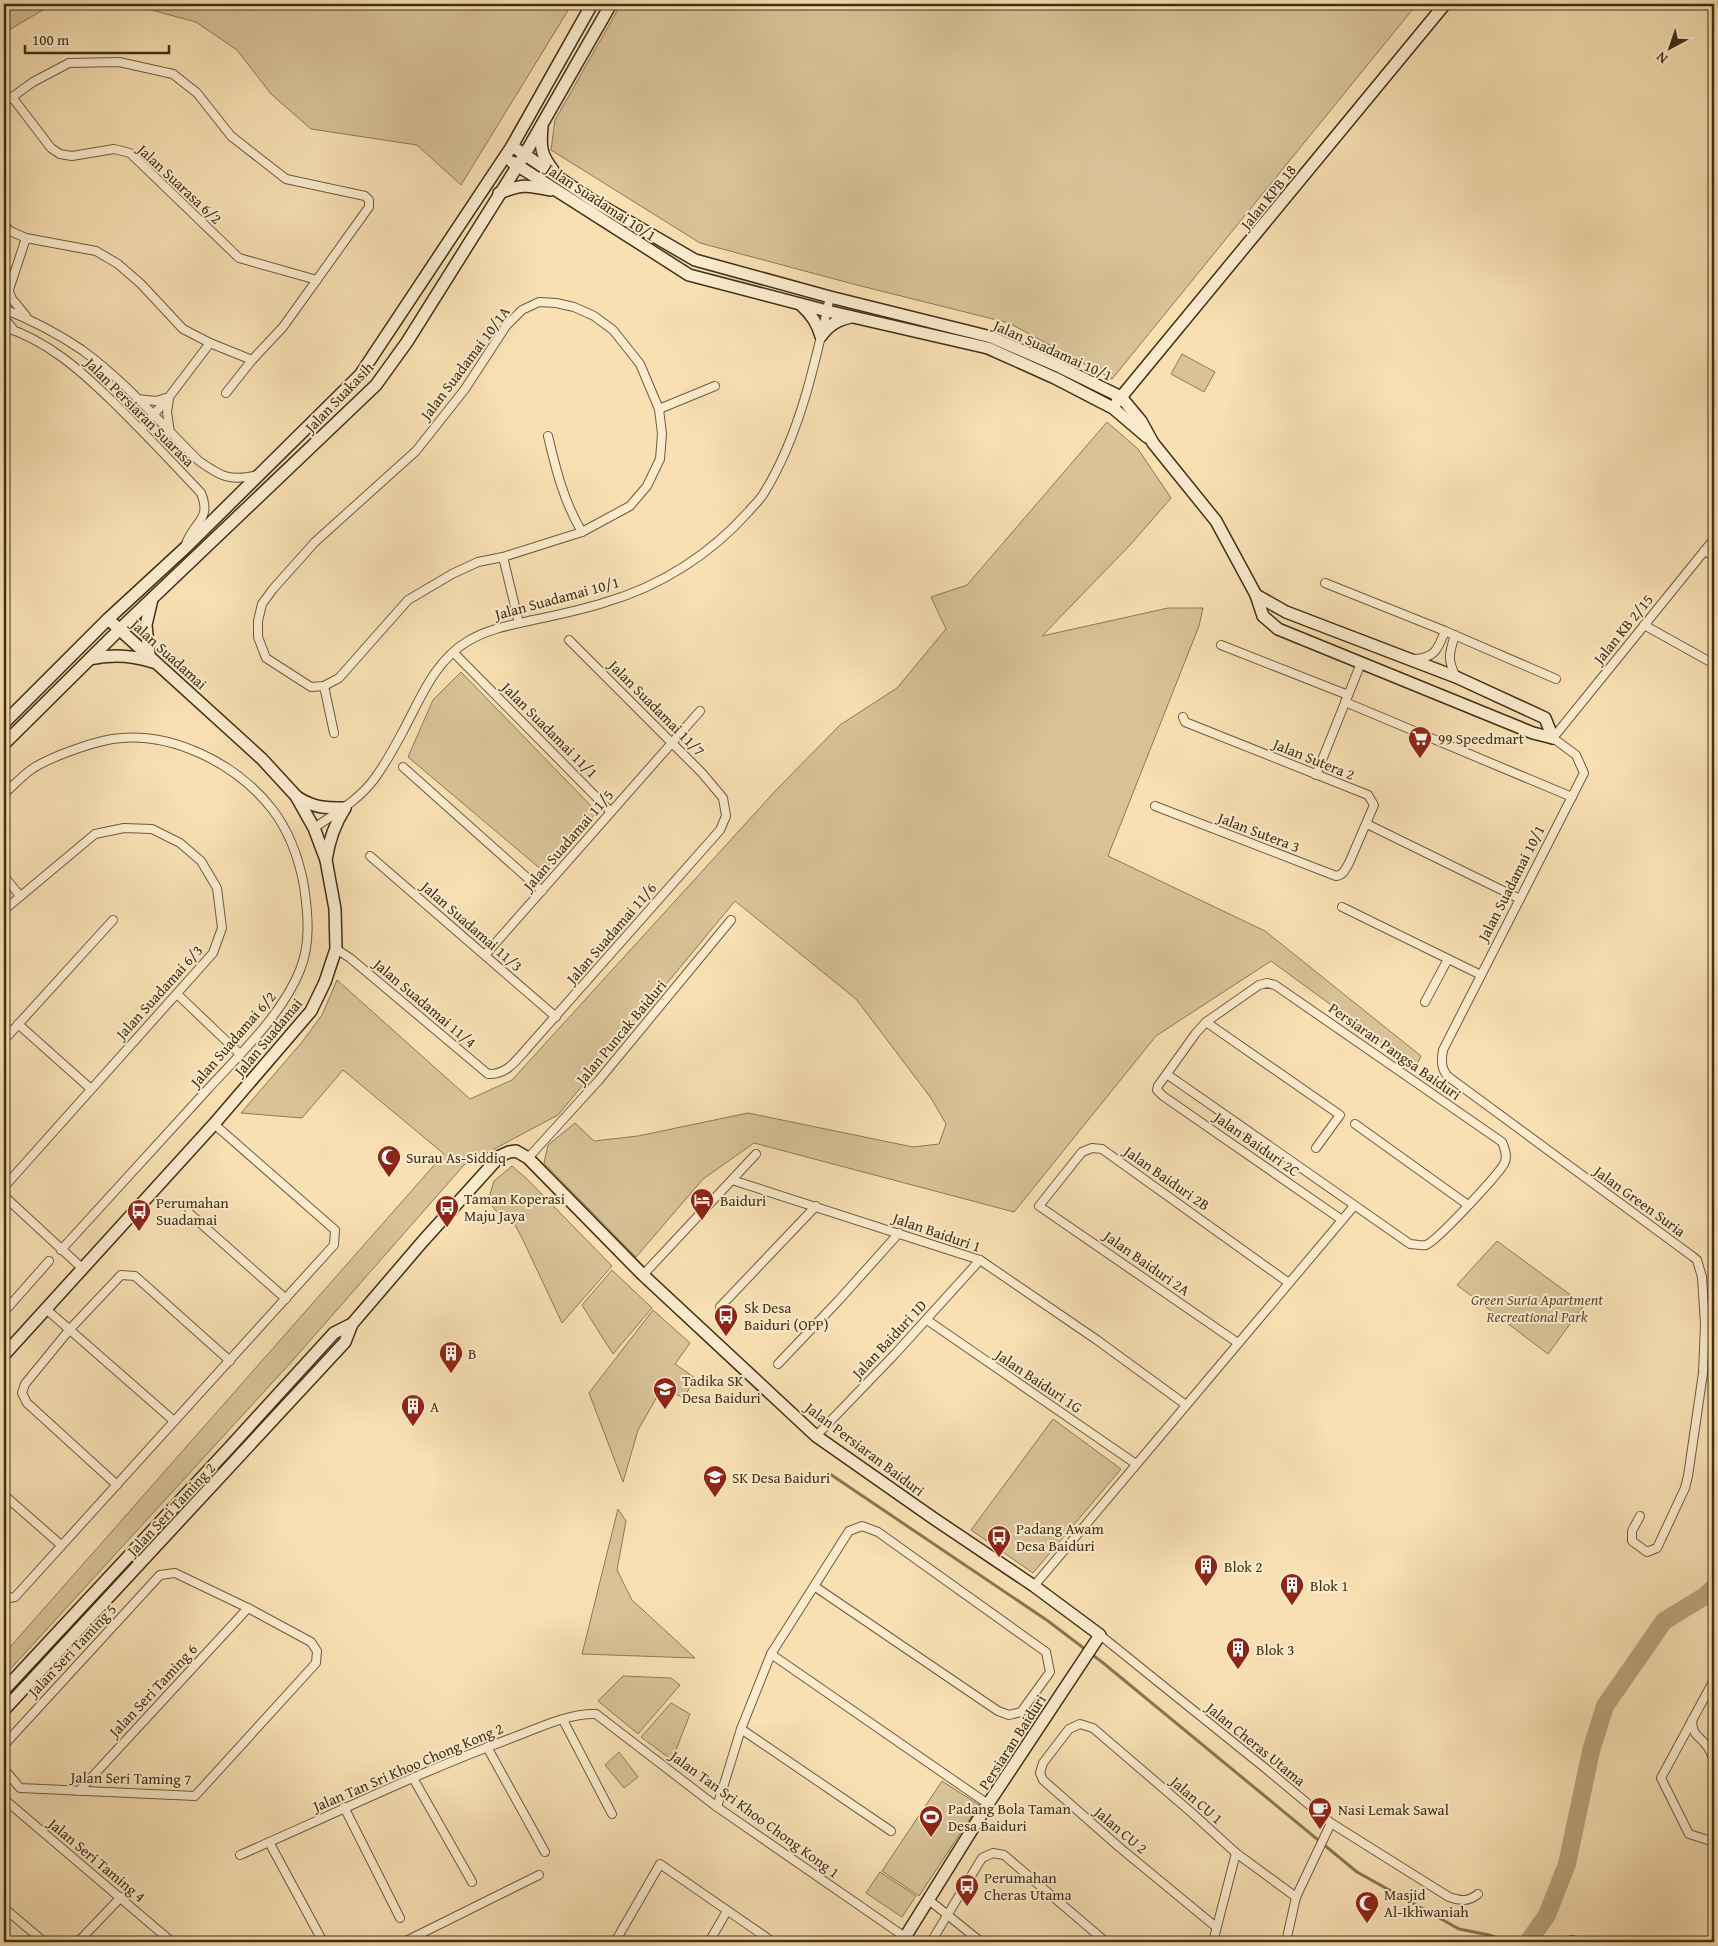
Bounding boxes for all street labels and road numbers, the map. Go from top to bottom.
street label: Jalan Suarasa 6/2 [132,138,227,229]
street label: Jalan Suadamai 10/1 [540,157,660,246]
street label: Jalan KPB 18 [1234,160,1301,235]
street label: Jalan Suadamai 10/1A [414,302,515,426]
street label: Jalan Suadamai 10/1 [988,314,1116,386]
street label: Jalan Persiaran Suarasa [79,351,199,471]
street label: Jalan Suakasih [299,357,378,438]
street label: Jalan Suadamai 10/1 [490,571,622,625]
street label: Jalan KB 2/15 [1587,590,1658,670]
street label: Jalan Suadamai [125,613,212,694]
street label: Jalan Suadamai 11/7 [603,654,710,761]
street label: Jalan Suadamai 11/1 [496,676,603,783]
street label: Jalan Sutera 2 [1268,732,1358,785]
street label: Jalan Suadamai 11/5 [517,785,618,897]
street label: Jalan Sutera 3 [1213,806,1303,857]
street label: Jalan Suadamai 10/1 [1472,821,1549,947]
street label: Jalan Suadamai 11/3 [415,875,527,976]
street label: Jalan Suadamai 11/6 [560,878,661,990]
street label: Jalan Suadamai 6/3 [109,940,207,1045]
street label: Jalan Suadamai 11/4 [368,953,481,1052]
street label: Jalan Puncak Baiduri [570,975,671,1090]
street label: Jalan Suadamai 6/2 [184,987,281,1093]
street label: Jalan Suadamai [228,993,307,1082]
street label: Persiaran Pangsa Baiduri [1325,997,1465,1105]
street label: Jalan Baiduri 2C [1208,1106,1304,1181]
street label: Jalan Baiduri 2B [1118,1140,1214,1215]
street label: Jalan Green Suria [1588,1159,1690,1241]
street label: Jalan Baiduri 1 [888,1206,984,1257]
street label: Jalan Baiduri 2A [1098,1224,1194,1301]
street label: Jalan Baiduri 1D [846,1295,931,1384]
street label: Jalan Baiduri 1G [990,1343,1087,1418]
street label: Jalan Persiaran Baiduri [799,1396,929,1501]
street label: Jalan Seri Taming 2 [121,1458,220,1562]
street label: Jalan Seri Taming 5 [22,1599,121,1703]
street label: Jalan Seri Taming 6 [103,1639,202,1743]
street label: Persiaran Baiduri [973,1690,1051,1794]
street label: Jalan Cheras Utama [1200,1696,1310,1791]
street label: Jalan Tan Sri Khoo Chong Kong 2 [308,1717,506,1817]
street label: Jalan Tan Sri Khoo Chong Kong 1 [664,1744,844,1883]
street label: Jalan Seri Taming 7 [68,1766,192,1790]
street label: Jalan CU 1 [1165,1770,1228,1829]
street label: Jalan CU 2 [1088,1800,1152,1858]
street label: Jalan Seri Taming 4 [42,1812,150,1907]

